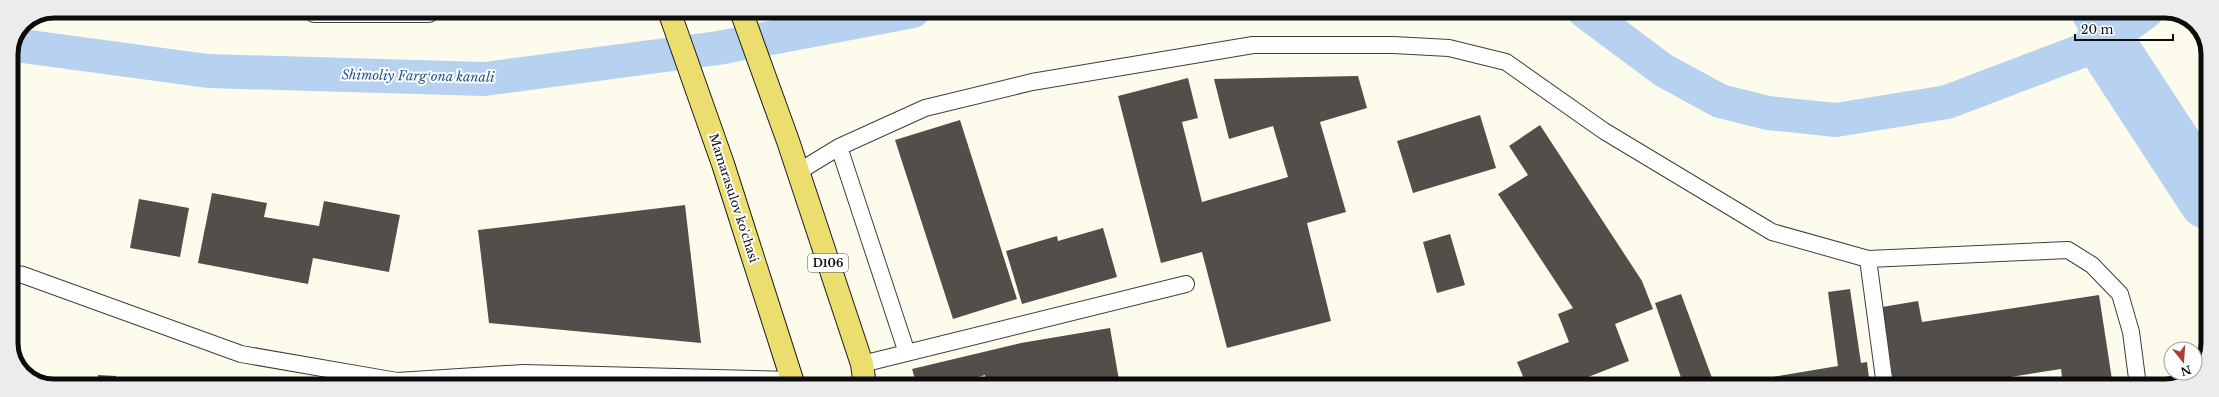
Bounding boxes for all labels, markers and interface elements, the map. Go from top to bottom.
scale bar [2075,16,2173,42]
text: 20 m [2081,22,2113,37]
water label: Shimoliy Fargʻona kanali [341,66,495,86]
street label: Mamarasulov ko'chasi [706,132,762,264]
road number: D106 [808,254,848,272]
north arrow [2163,341,2203,381]
text: N [2178,362,2193,379]

